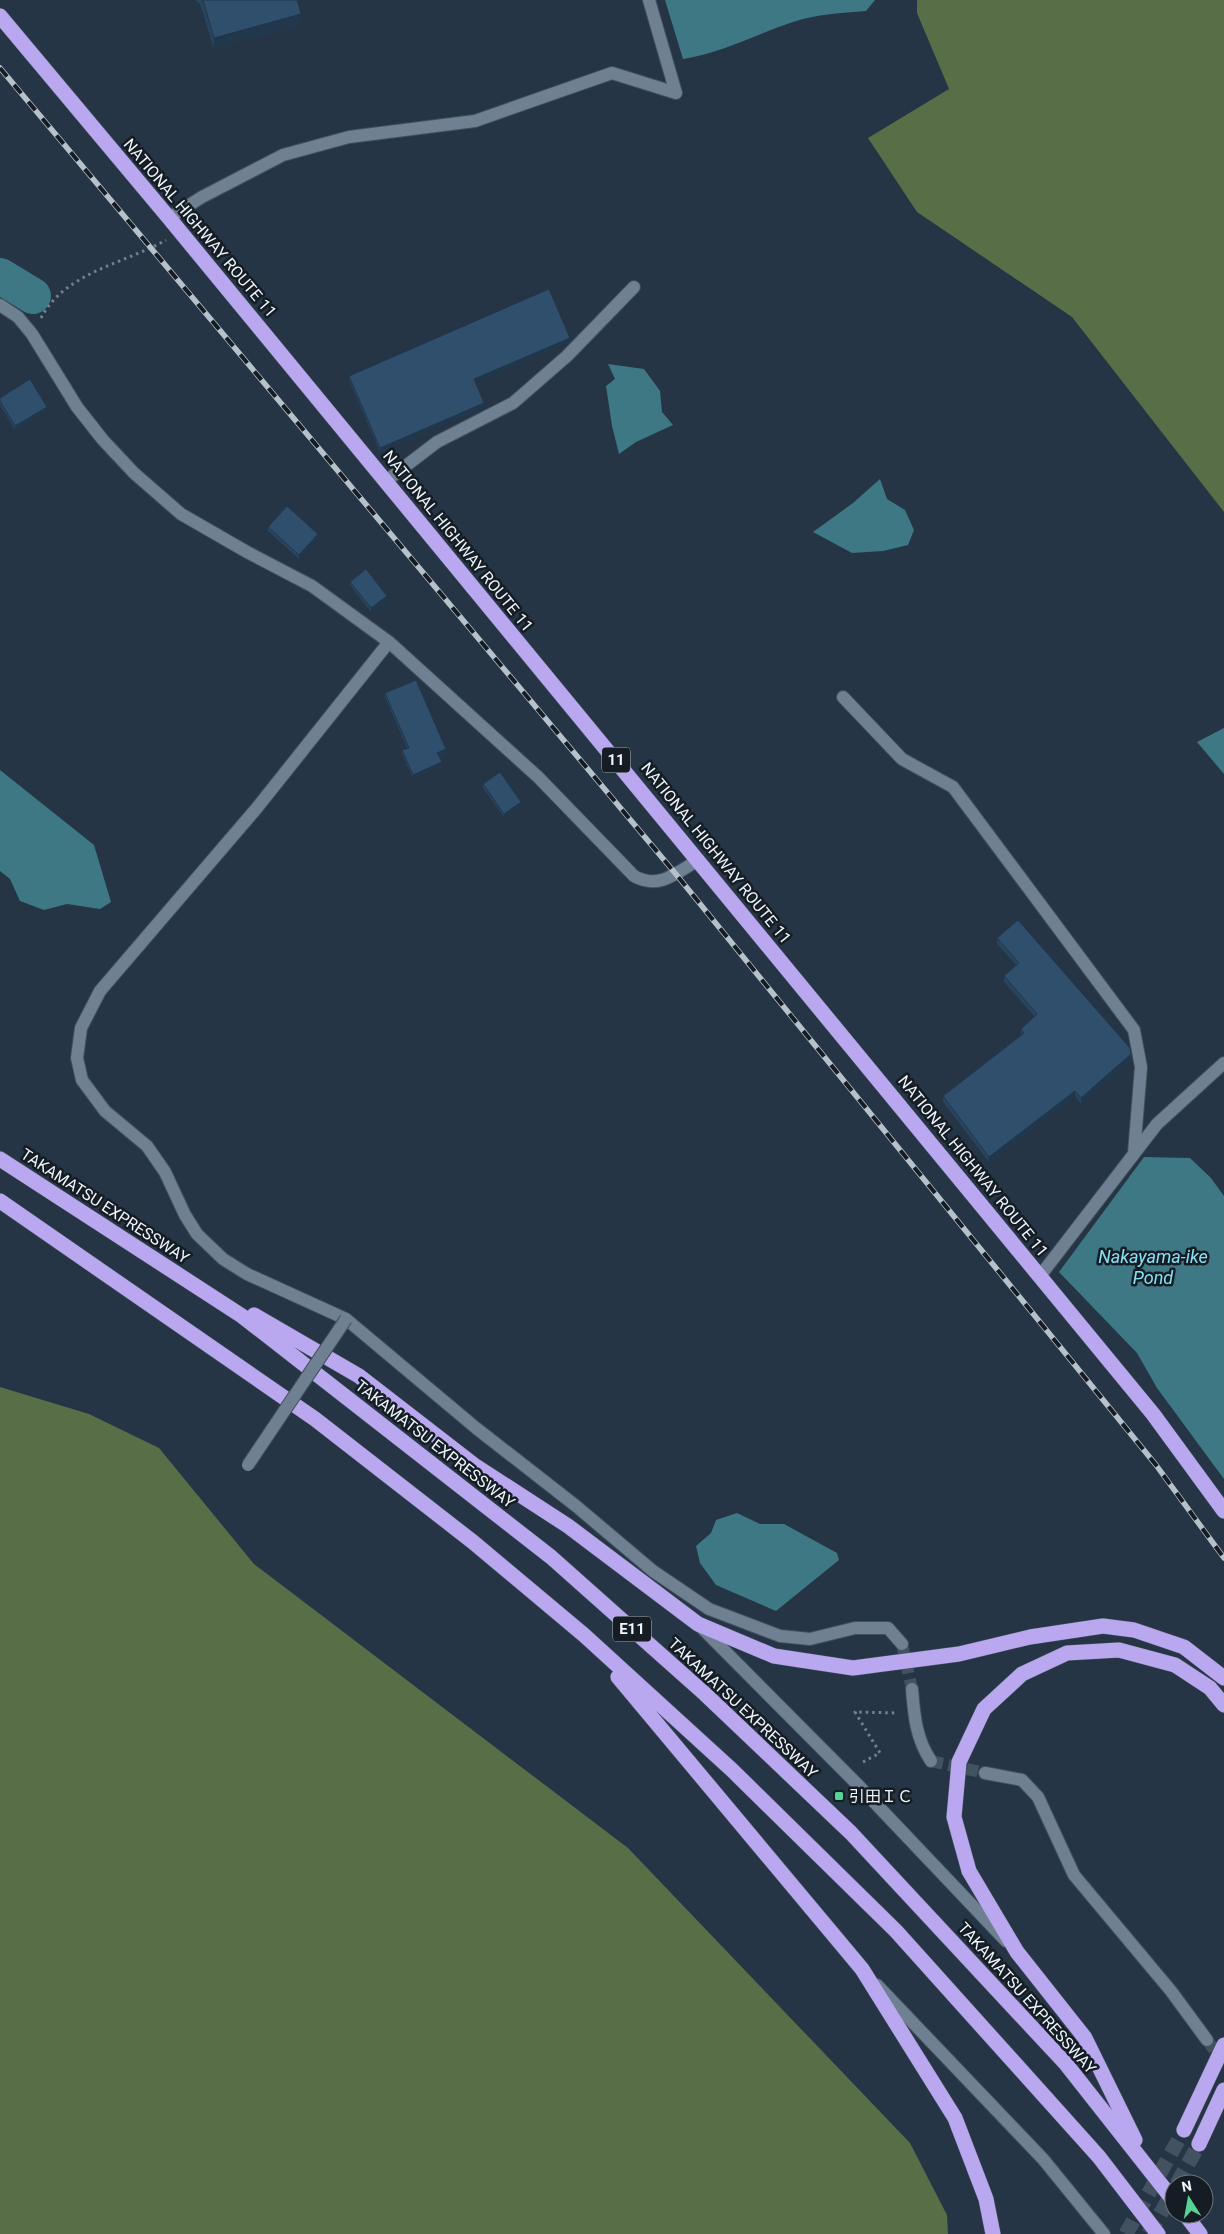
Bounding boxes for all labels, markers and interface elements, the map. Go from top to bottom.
street label: NATIONAL HIGHWAY ROUTE 11 [120,135,280,321]
street label: NATIONAL HIGHWAY ROUTE 11 [379,447,537,635]
road number: 11 [602,748,630,772]
street label: NATIONAL HIGHWAY ROUTE 11 [637,759,795,947]
street label: NATIONAL HIGHWAY ROUTE 11 [894,1072,1052,1260]
street label: TAKAMATSU EXPRESSWAY [17,1144,193,1268]
water label: Nakayama-ike Pond [1098,1246,1208,1288]
street label: TAKAMATSU EXPRESSWAY [352,1376,519,1512]
road number: E11 [613,1616,651,1642]
street label: TAKAMATSU EXPRESSWAY [664,1634,822,1782]
place label: 引田ＩＣ [849,1787,913,1806]
marker: 引田ＩＣ [833,1790,845,1802]
street label: TAKAMATSU EXPRESSWAY [954,1918,1100,2078]
north arrow [1164,2174,1214,2224]
text: N [1180,2177,1193,2195]

